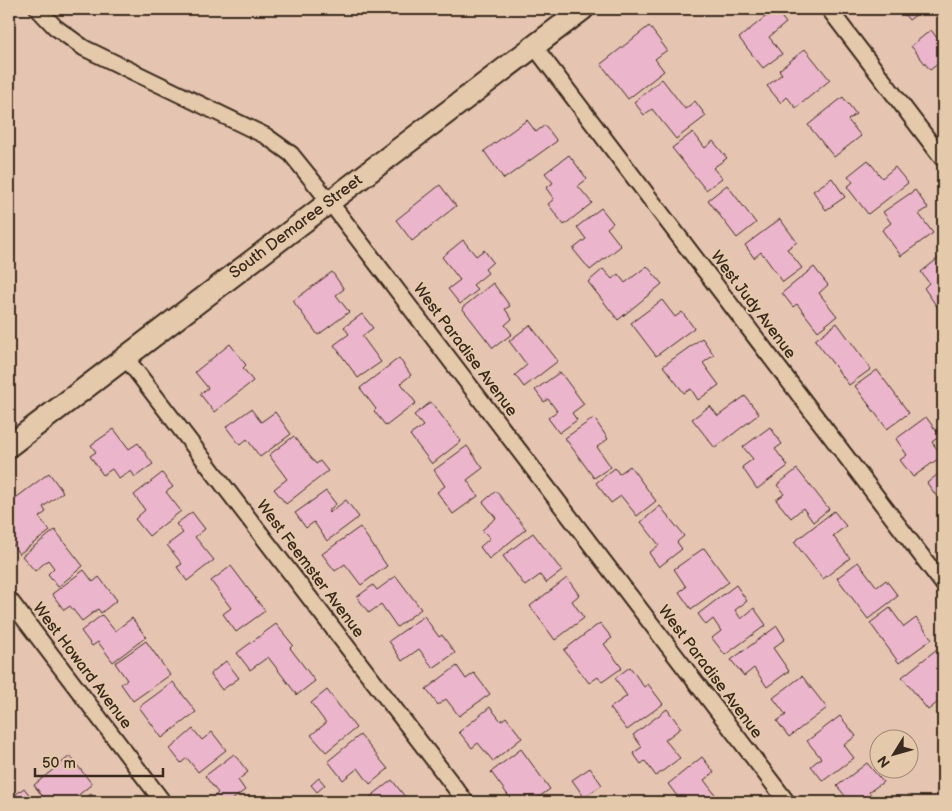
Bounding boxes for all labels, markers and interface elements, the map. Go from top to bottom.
street label: South Demaree Street [226,171,366,283]
street label: West Judy Avenue [706,247,800,363]
street label: West Paradise Avenue [409,280,522,421]
street label: West Feemster Avenue [252,497,368,642]
street label: West Howard Avenue [28,599,136,733]
street label: West Paradise Avenue [654,602,767,743]
north arrow [870,728,920,778]
scale bar [35,746,162,778]
text: N [874,752,894,771]
text: 50 m [42,754,76,773]

